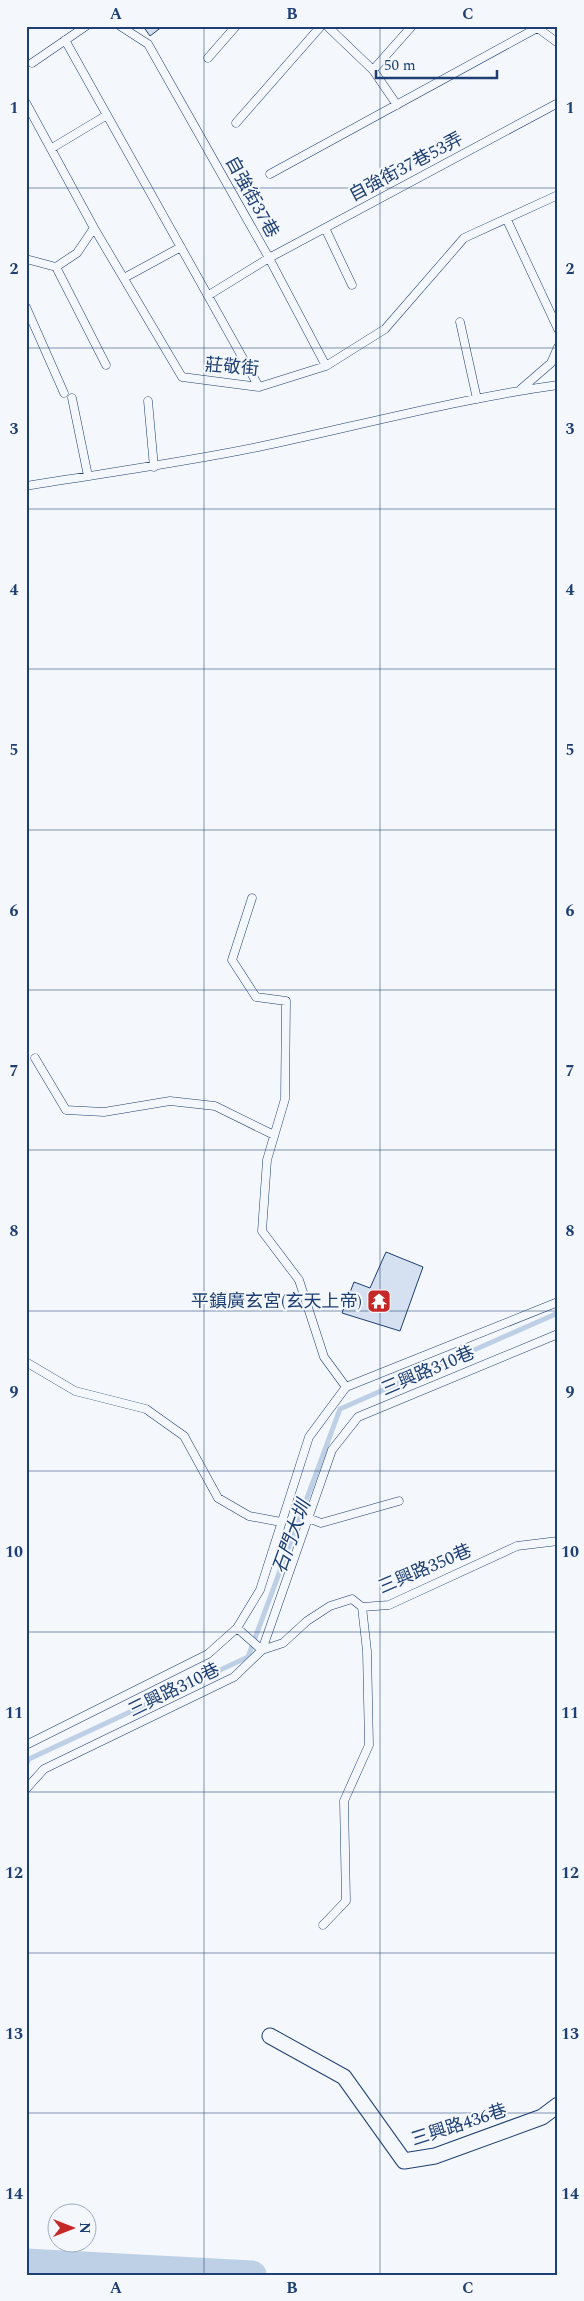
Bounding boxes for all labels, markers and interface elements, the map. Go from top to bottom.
text: A [110,2,123,26]
text: B [286,2,298,26]
text: C [462,2,474,26]
scale bar [376,48,498,80]
text: 50 m [384,54,416,77]
text: 1 [10,96,18,120]
text: 1 [566,96,574,120]
street label: 自強街37巷53弄 [344,126,468,208]
street label: 自強街37巷 [218,151,286,243]
text: 2 [10,257,19,281]
text: 2 [566,257,575,281]
street label: 莊敬街 [204,351,260,383]
text: 3 [10,417,19,441]
text: 3 [566,417,575,441]
text: 4 [10,578,19,602]
text: 4 [566,578,575,602]
text: 5 [10,738,18,762]
text: 5 [566,738,574,762]
text: 6 [10,899,19,923]
text: 6 [566,899,575,923]
text: 7 [10,1059,19,1083]
text: 7 [566,1059,575,1083]
text: 8 [10,1219,19,1243]
text: 8 [566,1219,575,1243]
place label: 平鎮廣玄宮(玄天上帝) [191,1288,362,1315]
temple icon: 平鎮廣玄宮(玄天上帝) [366,1288,392,1314]
street label: 三興路310巷 [377,1339,479,1403]
text: 9 [10,1380,19,1404]
text: 9 [566,1380,575,1404]
water label: 石門大圳 [265,1494,320,1578]
street label: 三興路350巷 [374,1537,476,1601]
text: 10 [5,1540,23,1564]
text: 10 [561,1540,579,1564]
street label: 三興路310巷 [124,1656,224,1724]
text: 11 [5,1701,23,1725]
text: 11 [561,1701,579,1725]
text: 12 [5,1861,23,1885]
text: 12 [561,1861,579,1885]
text: 13 [5,2022,23,2046]
text: 13 [561,2022,579,2046]
street label: 三興路436巷 [408,2097,510,2153]
text: 14 [5,2182,23,2206]
text: 14 [561,2182,579,2206]
north arrow [48,2204,98,2254]
text: N [74,2222,95,2234]
text: A [110,2276,123,2300]
text: B [286,2276,298,2300]
text: C [462,2276,474,2300]

